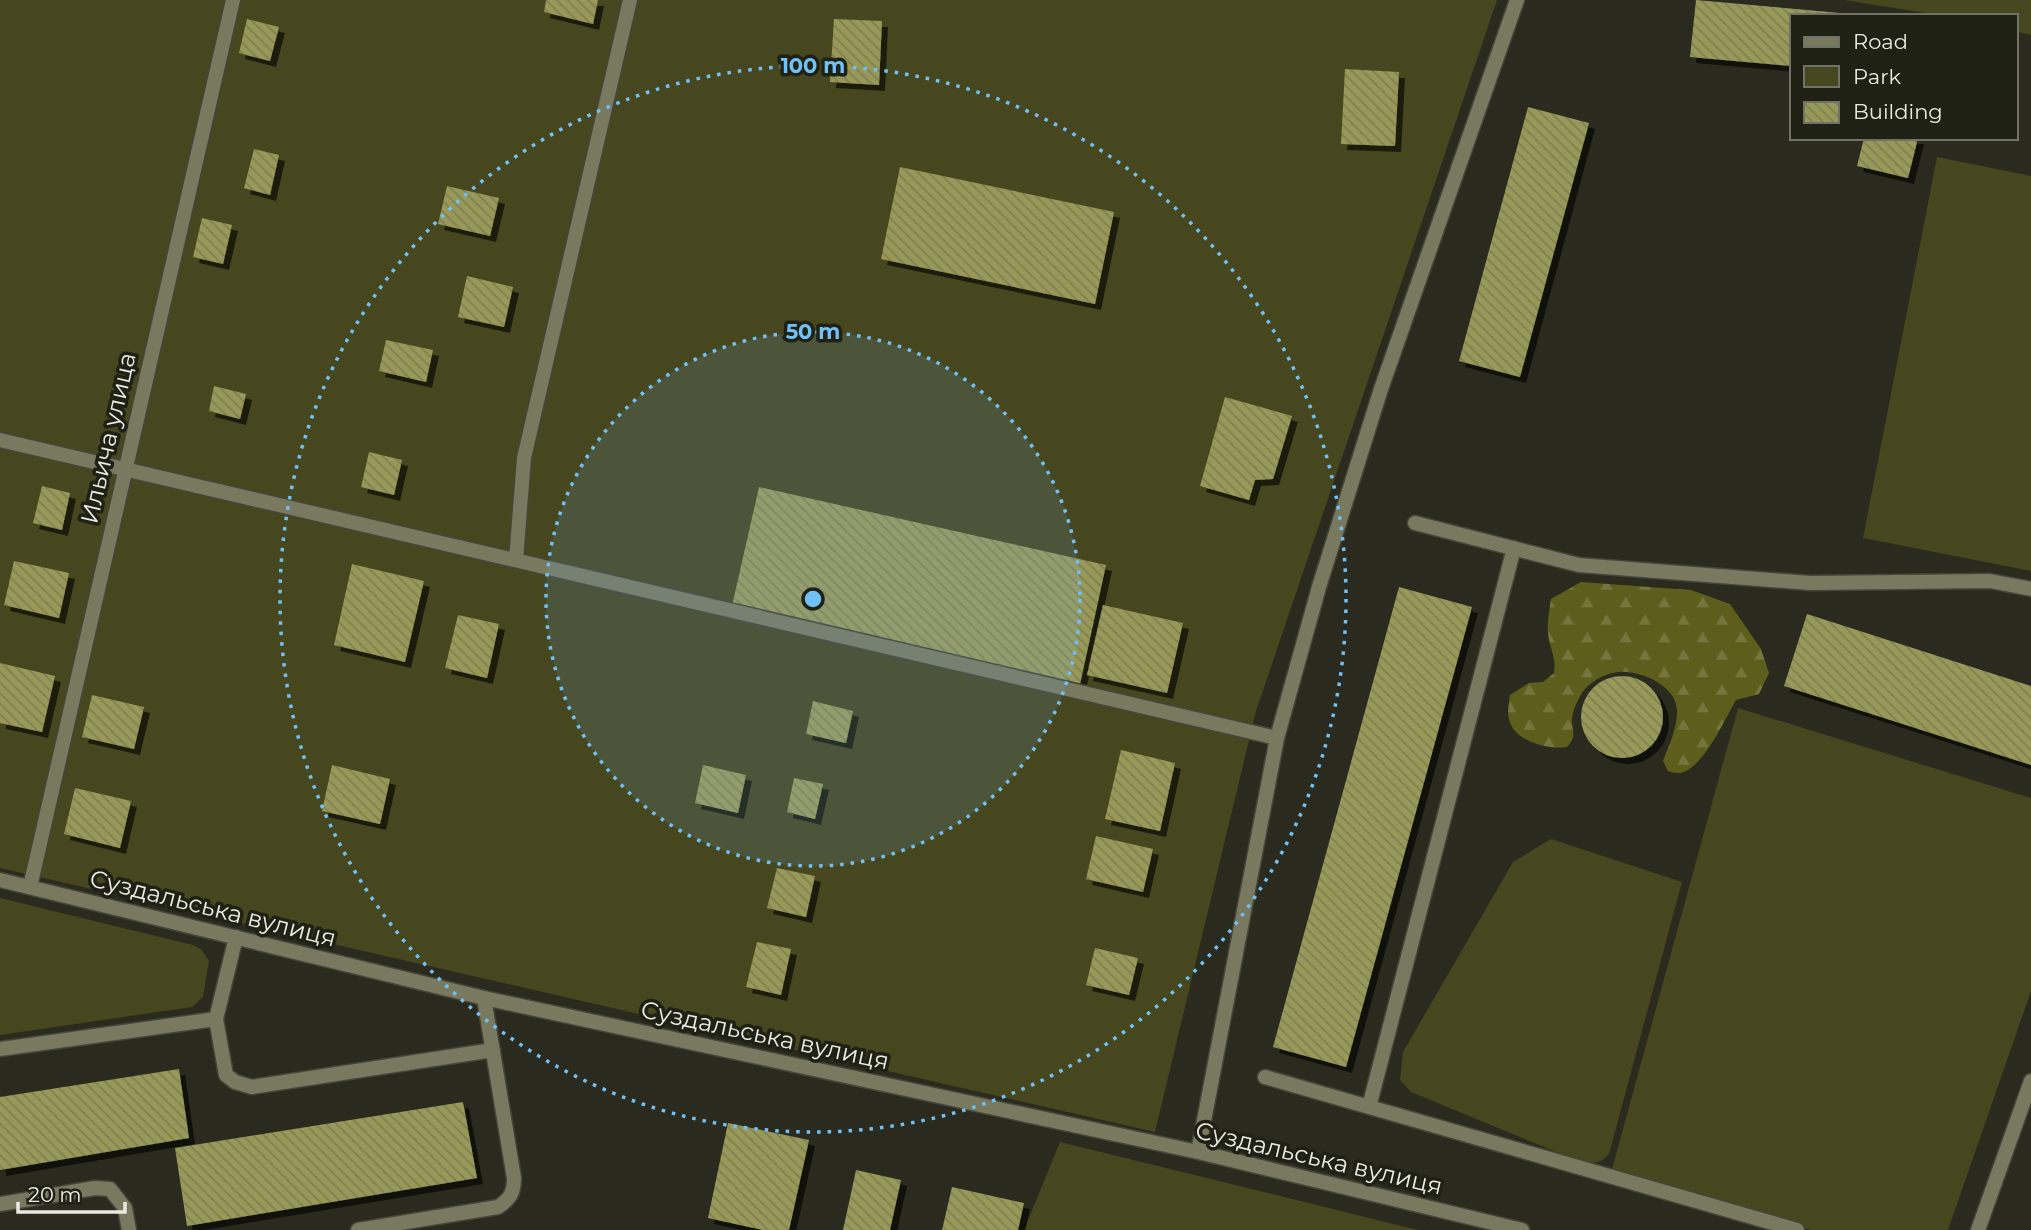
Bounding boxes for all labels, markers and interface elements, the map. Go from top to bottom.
legend [1790,14,2017,140]
text: Road [1853,29,1908,54]
text: 100 m [781,53,845,78]
text: Park [1853,64,1901,89]
text: Building [1853,99,1943,124]
text: 50 m [786,319,840,344]
street label: Ильича улица [74,350,142,526]
centre of rings [801,587,825,611]
street label: Суздальська вулиця [87,863,339,953]
street label: Суздальська вулиця [638,995,892,1075]
street label: Суздальська вулиця [1193,1115,1445,1201]
scale bar [18,1170,124,1214]
text: 20 m [28,1182,82,1207]

